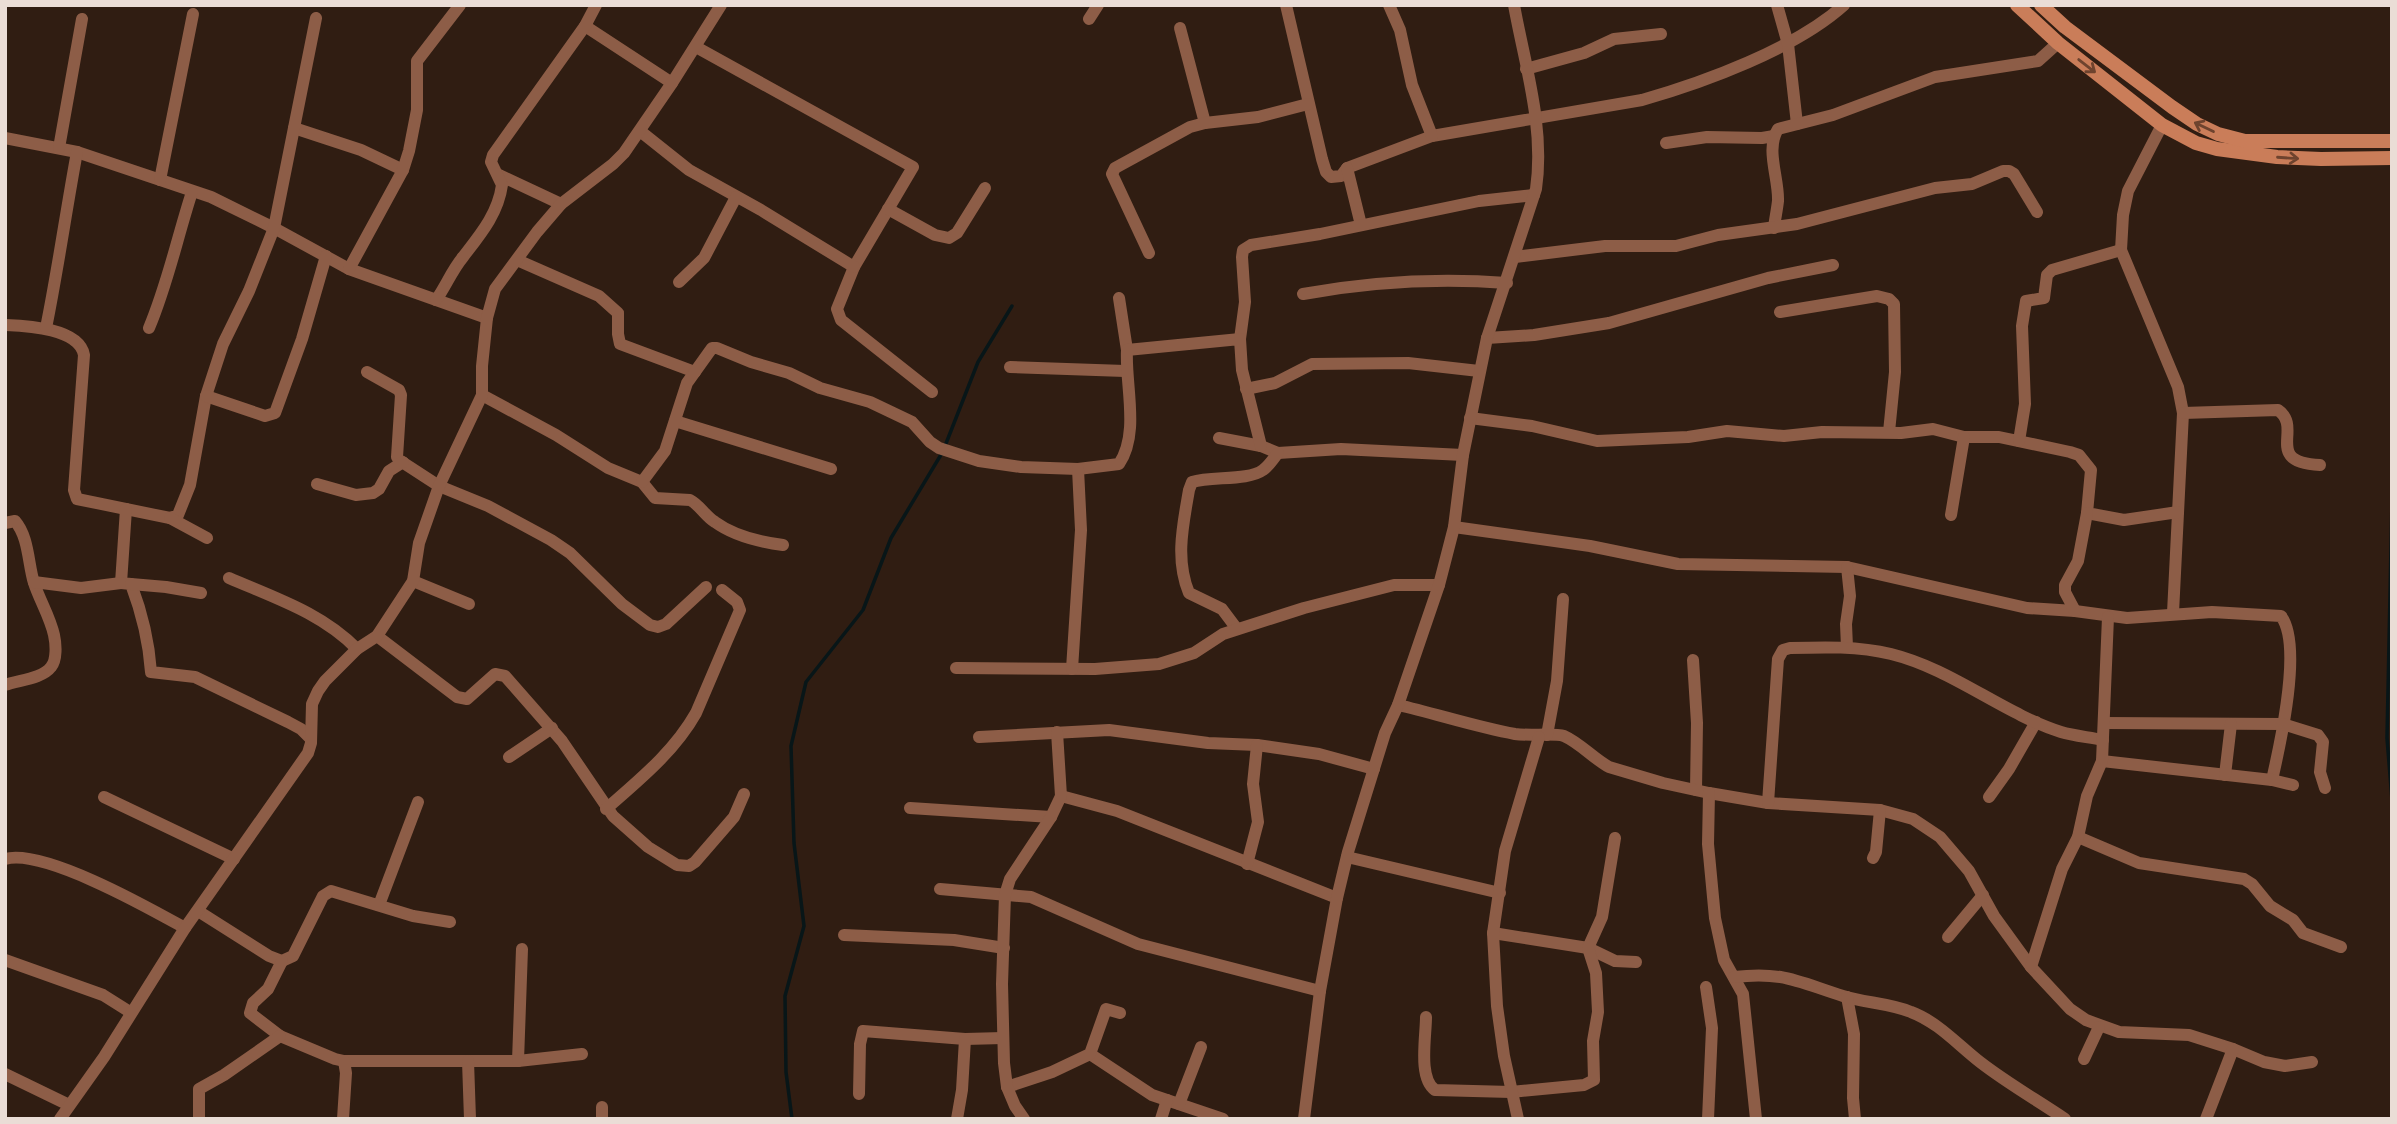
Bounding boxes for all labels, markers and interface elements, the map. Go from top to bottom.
one-way arrow [2078,58,2096,73]
one-way arrow [2194,119,2215,133]
one-way arrow [2276,151,2299,164]

